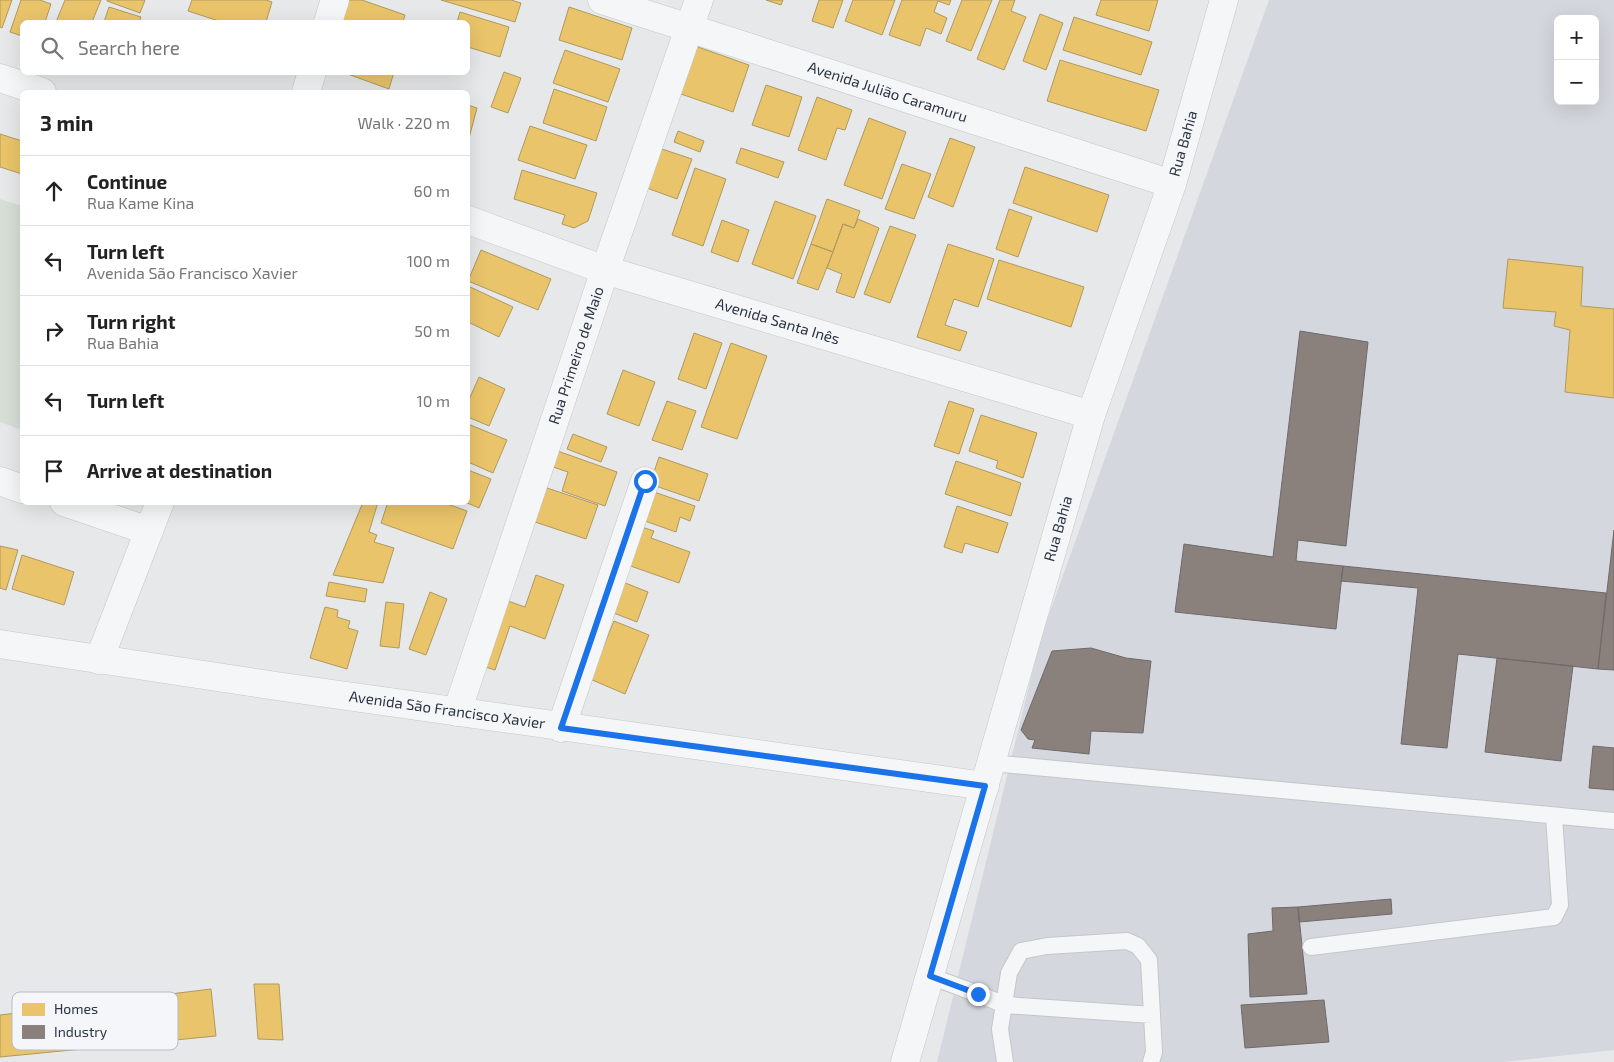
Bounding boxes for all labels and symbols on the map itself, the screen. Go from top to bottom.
street label: Avenida Julião Caramuru [806,57,970,125]
street label: Rua Bahia [1165,108,1200,178]
street label: Rua Primeiro de Maio [544,284,607,426]
street label: Avenida Santa Inês [714,294,842,348]
route start [634,470,657,493]
street label: Rua Bahia [1039,493,1075,563]
street label: Avenida São Francisco Xavier [348,686,547,732]
route end [967,983,990,1006]
legend [12,992,178,1050]
text: Homes [54,1000,98,1017]
text: Industry [54,1023,108,1040]

